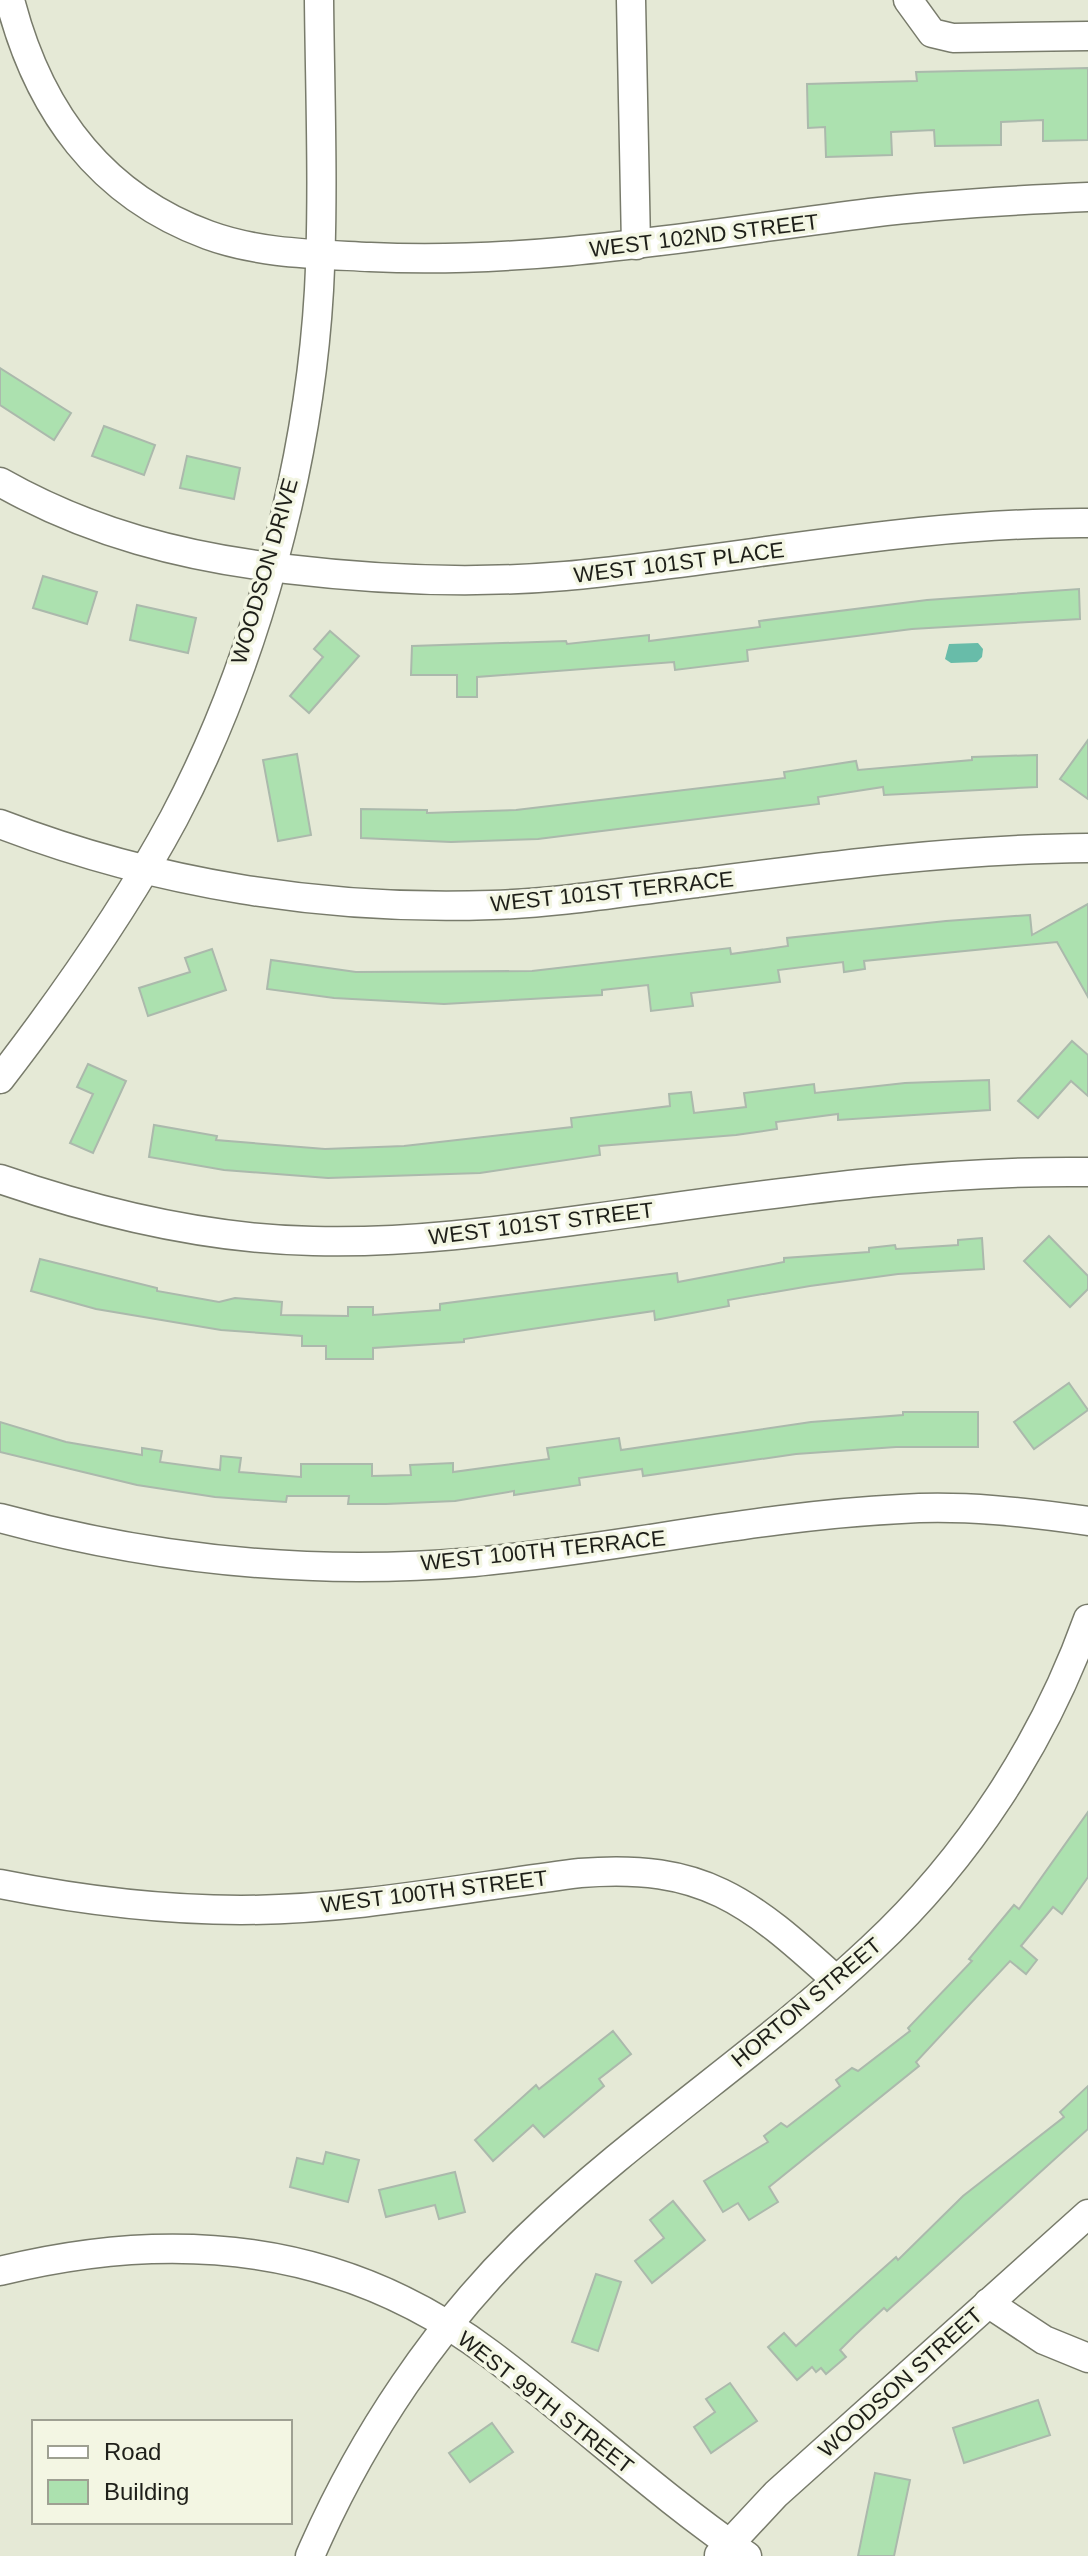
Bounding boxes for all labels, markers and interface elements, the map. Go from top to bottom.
street label: WEST 102ND STREET [588,209,820,262]
street label: WOODSON DRIVE [226,475,303,667]
street label: WEST 101ST PLACE [572,537,786,588]
street label: WEST 101ST TERRACE [489,866,735,917]
street label: WEST 101ST STREET [427,1197,655,1250]
street label: WEST 100TH TERRACE [419,1525,667,1576]
street label: WEST 100TH STREET [319,1865,549,1918]
street label: HORTON STREET [726,1933,886,2072]
street label: WOODSON STREET [813,2302,987,2462]
street label: WEST 99TH STREET [453,2326,638,2479]
legend [32,2420,292,2524]
text: Road [104,2438,161,2465]
text: Building [104,2478,189,2505]

